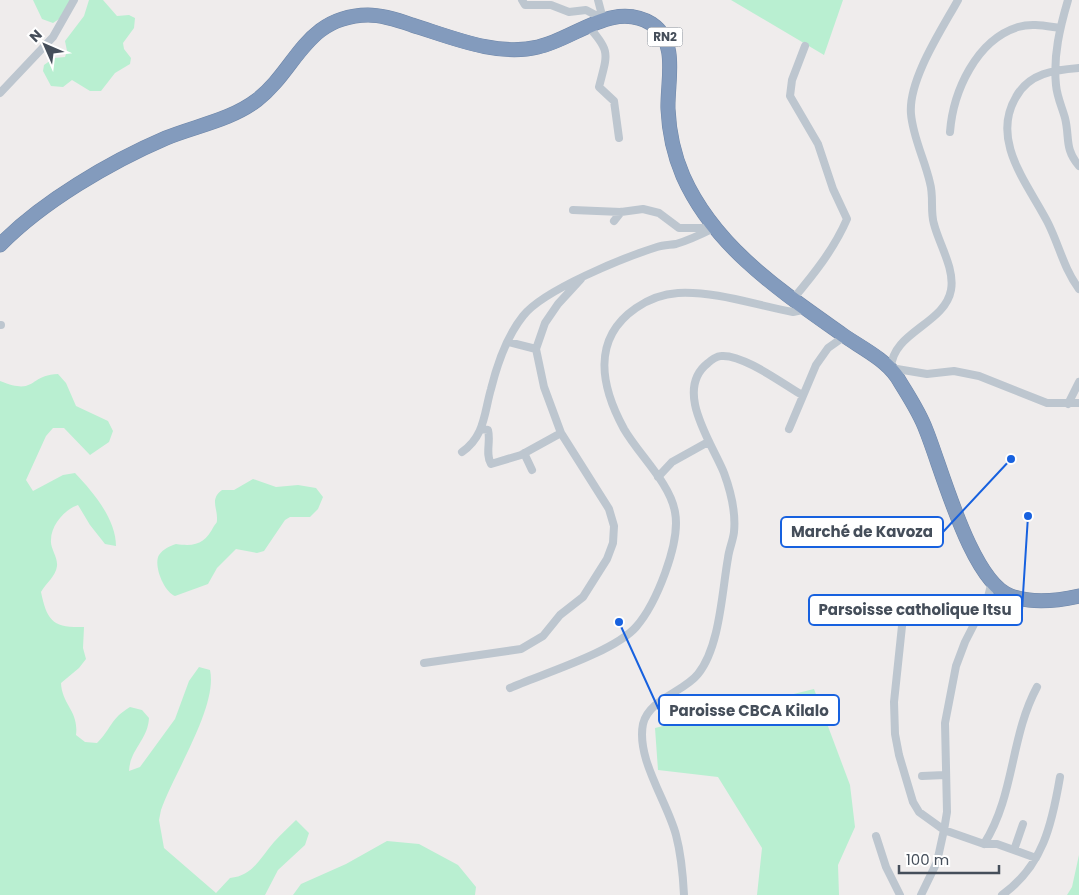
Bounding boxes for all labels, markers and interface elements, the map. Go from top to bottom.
north arrow [20,20,70,70]
text: N [25,25,47,47]
road number: RN2 [648,28,682,46]
callout: Marché de Kavoza [781,517,943,547]
text: Marché de Kavoza [791,521,933,542]
callout: Parsoisse catholique Itsu [809,595,1022,625]
text: Parsoisse catholique Itsu [818,599,1012,620]
callout: Paroisse CBCA Kilalo [659,695,839,725]
text: Paroisse CBCA Kilalo [669,700,829,721]
scale bar [899,842,999,874]
text: 100 m [906,849,949,870]

